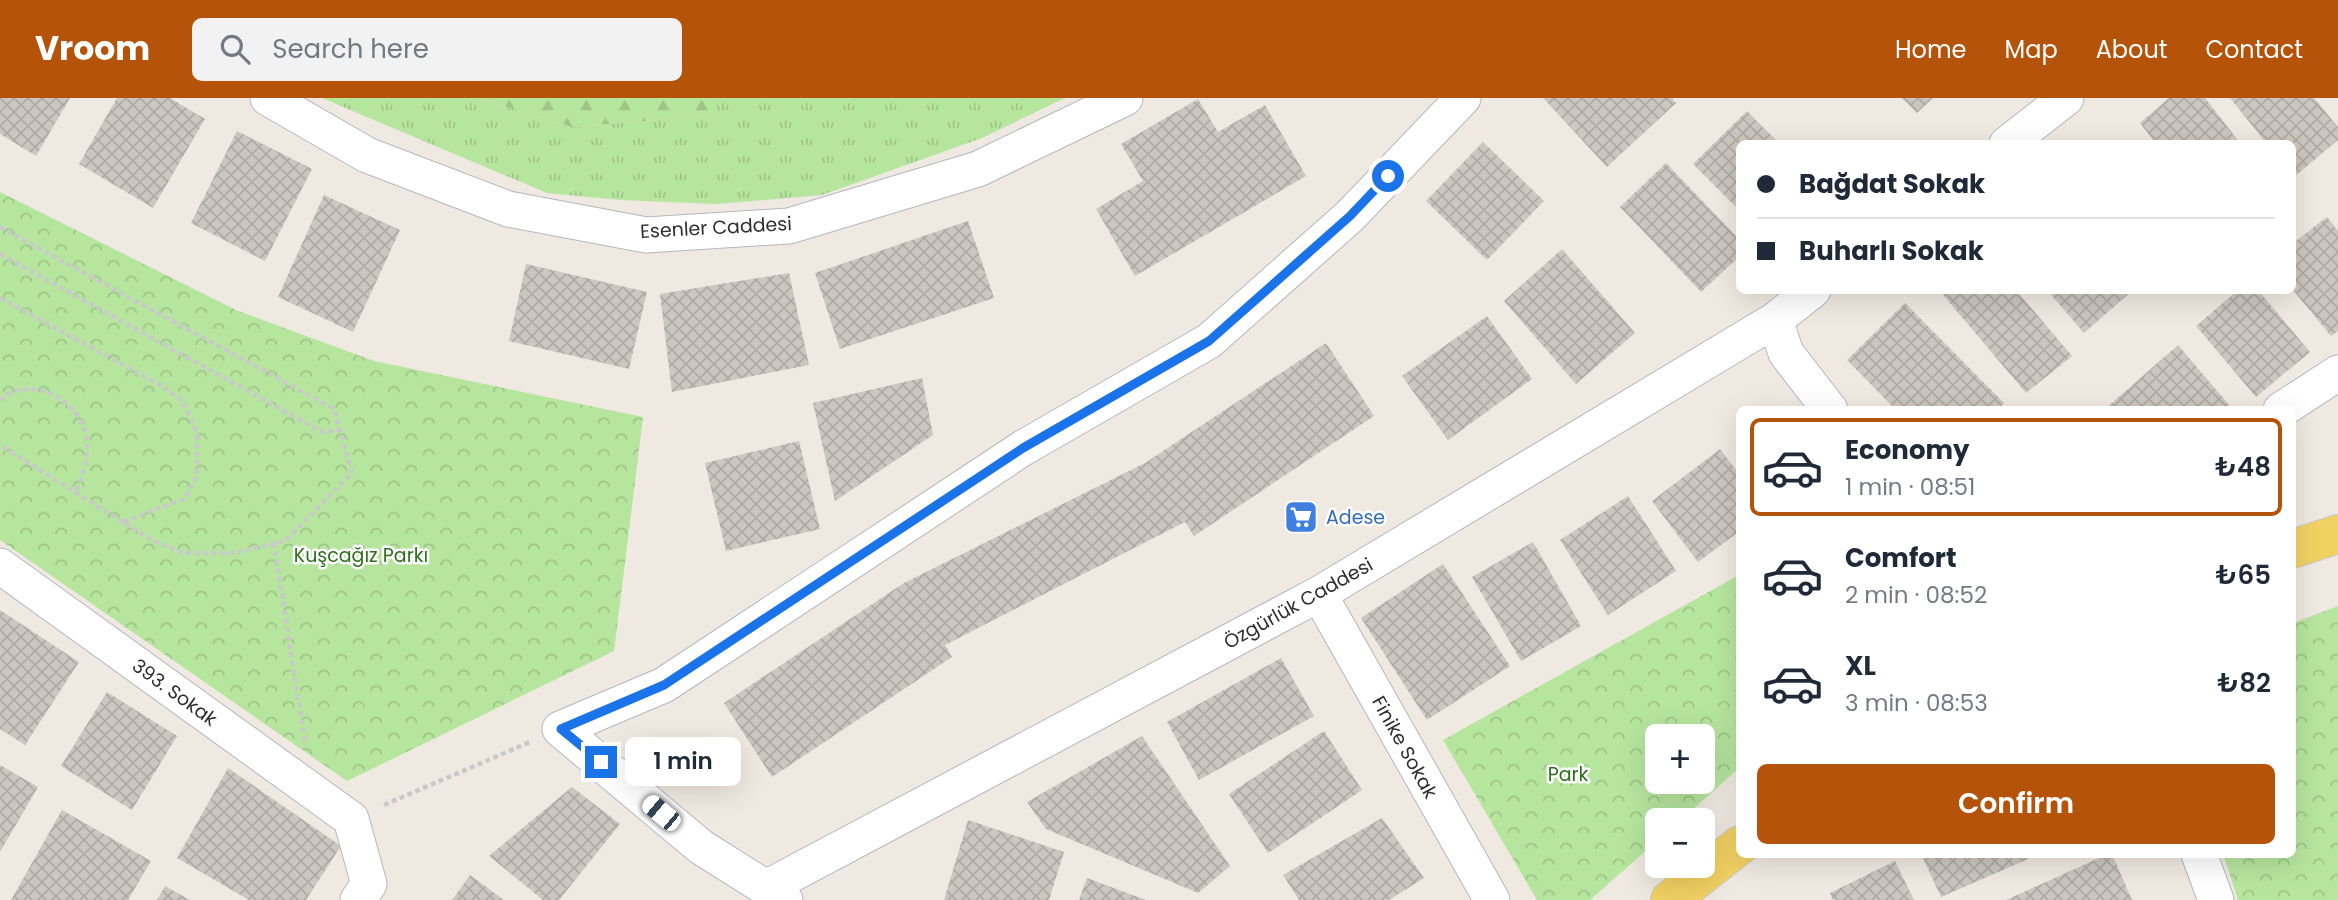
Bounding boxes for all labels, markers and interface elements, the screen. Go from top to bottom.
search box [192,18,682,81]
text: Vroom [35,25,150,72]
icon: search [216,30,254,68]
text: Search here [272,31,429,67]
text: Home [1895,33,1967,66]
text: Map [2005,33,2058,66]
text: About [2096,33,2167,66]
text: Contact [2205,33,2303,66]
route start [1372,160,1404,192]
text: Bağdat Sokak [1799,166,1985,202]
street label: Esenler Caddesi [640,210,793,245]
text: Buharlı Sokak [1799,233,1984,269]
text: Economy [1845,432,1969,468]
icon: car [1761,436,1824,499]
text: ₺48 [2215,449,2271,485]
text: 1 min · 08:51 [1845,471,1975,503]
supermarket icon: Adese [1282,498,1320,536]
place label: Adese [1326,504,1385,531]
text: Comfort [1845,540,1957,576]
park label: Kuşcağız Parkı [294,542,428,569]
icon: car [1761,544,1824,607]
street label: Özgürlük Caddesi [1219,551,1378,656]
text: ₺65 [2216,557,2271,593]
text: 2 min · 08:52 [1845,579,1987,611]
text: XL [1845,648,1876,684]
street label: 393. Sokak [127,652,223,733]
icon: car [1761,652,1824,715]
text: ₺82 [2217,665,2271,701]
text: 3 min · 08:53 [1845,687,1988,719]
street label: Finike Sokak [1365,691,1444,804]
map controls [1645,724,1715,878]
button: + [1645,724,1715,794]
callout: 1 min [626,738,741,786]
text: 1 min [653,745,713,777]
route end [585,746,617,778]
park label: Park [1548,761,1589,788]
button: Confirm [1757,764,2275,844]
car [639,791,684,835]
button: − [1645,808,1715,878]

